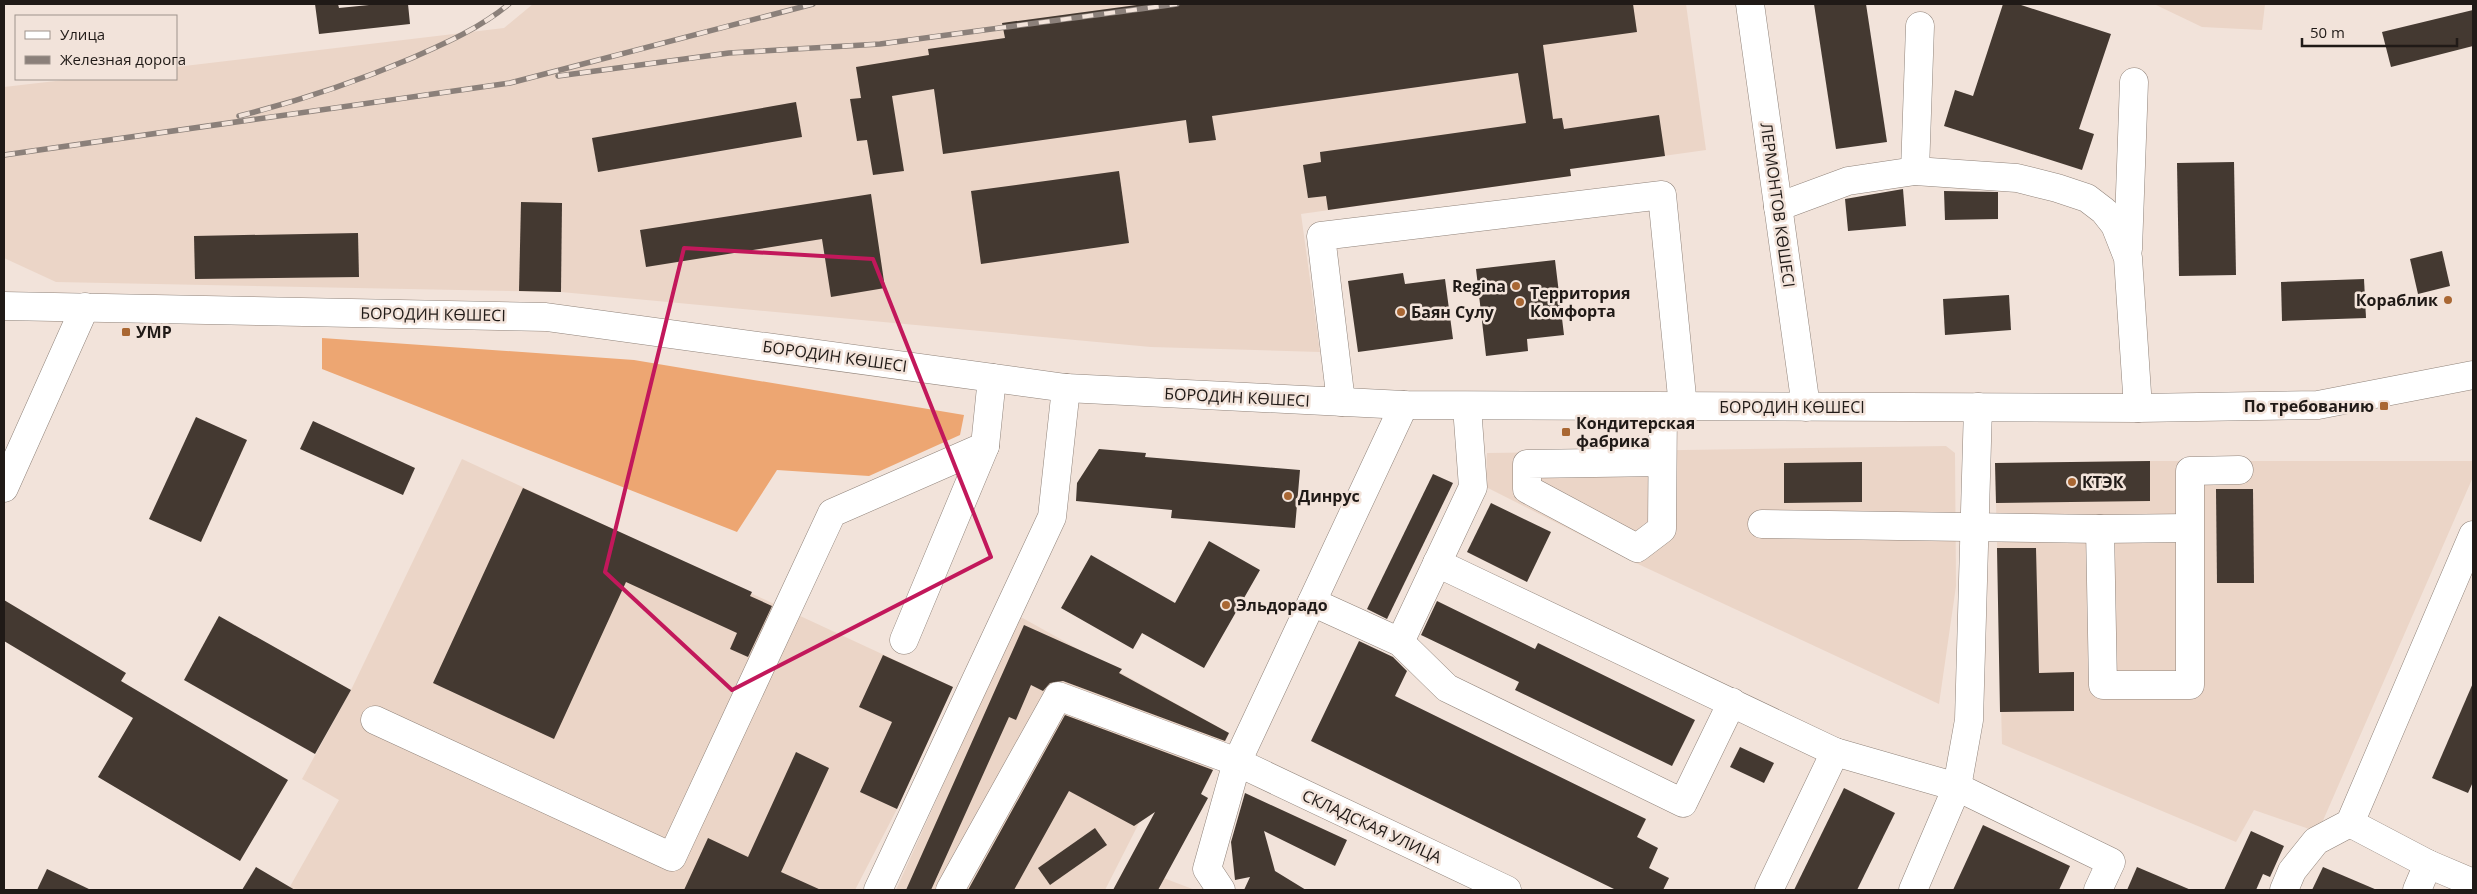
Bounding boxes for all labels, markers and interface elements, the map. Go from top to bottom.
legend [15,15,178,80]
scale bar [2302,15,2457,47]
text: 50 m [2310,22,2345,42]
text: Улица [60,24,105,44]
text: Железная дорога [60,49,186,69]
street label: ЛЕРМОНТОВ КӨШЕСІ [1756,121,1800,289]
place label: Regina [1452,275,1506,297]
marker: Regina [1510,280,1522,292]
place label: Территория Комфорта [1530,282,1630,322]
place label: Кораблик [2356,289,2438,311]
marker: Кораблик [2442,294,2454,306]
marker: Территория Комфорта [1514,296,1526,308]
place label: Баян Сулу [1411,301,1495,323]
street label: БОРОДИН КӨШЕСІ [360,302,506,326]
marker: Баян Сулу [1395,306,1407,318]
place label: УМР [136,321,172,343]
marker: УМР [120,326,132,338]
street label: БОРОДИН КӨШЕСІ [761,335,909,377]
street label: БОРОДИН КӨШЕСІ [1164,382,1310,412]
place label: По требованию [2244,395,2374,417]
street label: БОРОДИН КӨШЕСІ [1719,396,1865,418]
marker: По требованию [2378,400,2390,412]
place label: Кондитерская фабрика [1576,412,1695,452]
marker: Кондитерская фабрика [1560,426,1572,438]
place label: КТЭК [2082,471,2124,493]
marker: КТЭК [2066,476,2078,488]
place label: Динрус [1298,485,1360,507]
marker: Динрус [1282,490,1294,502]
place label: Эльдорадо [1236,594,1328,616]
marker: Эльдорадо [1220,599,1232,611]
street label: СКЛАДСКАЯ УЛИЦА [1299,784,1446,868]

